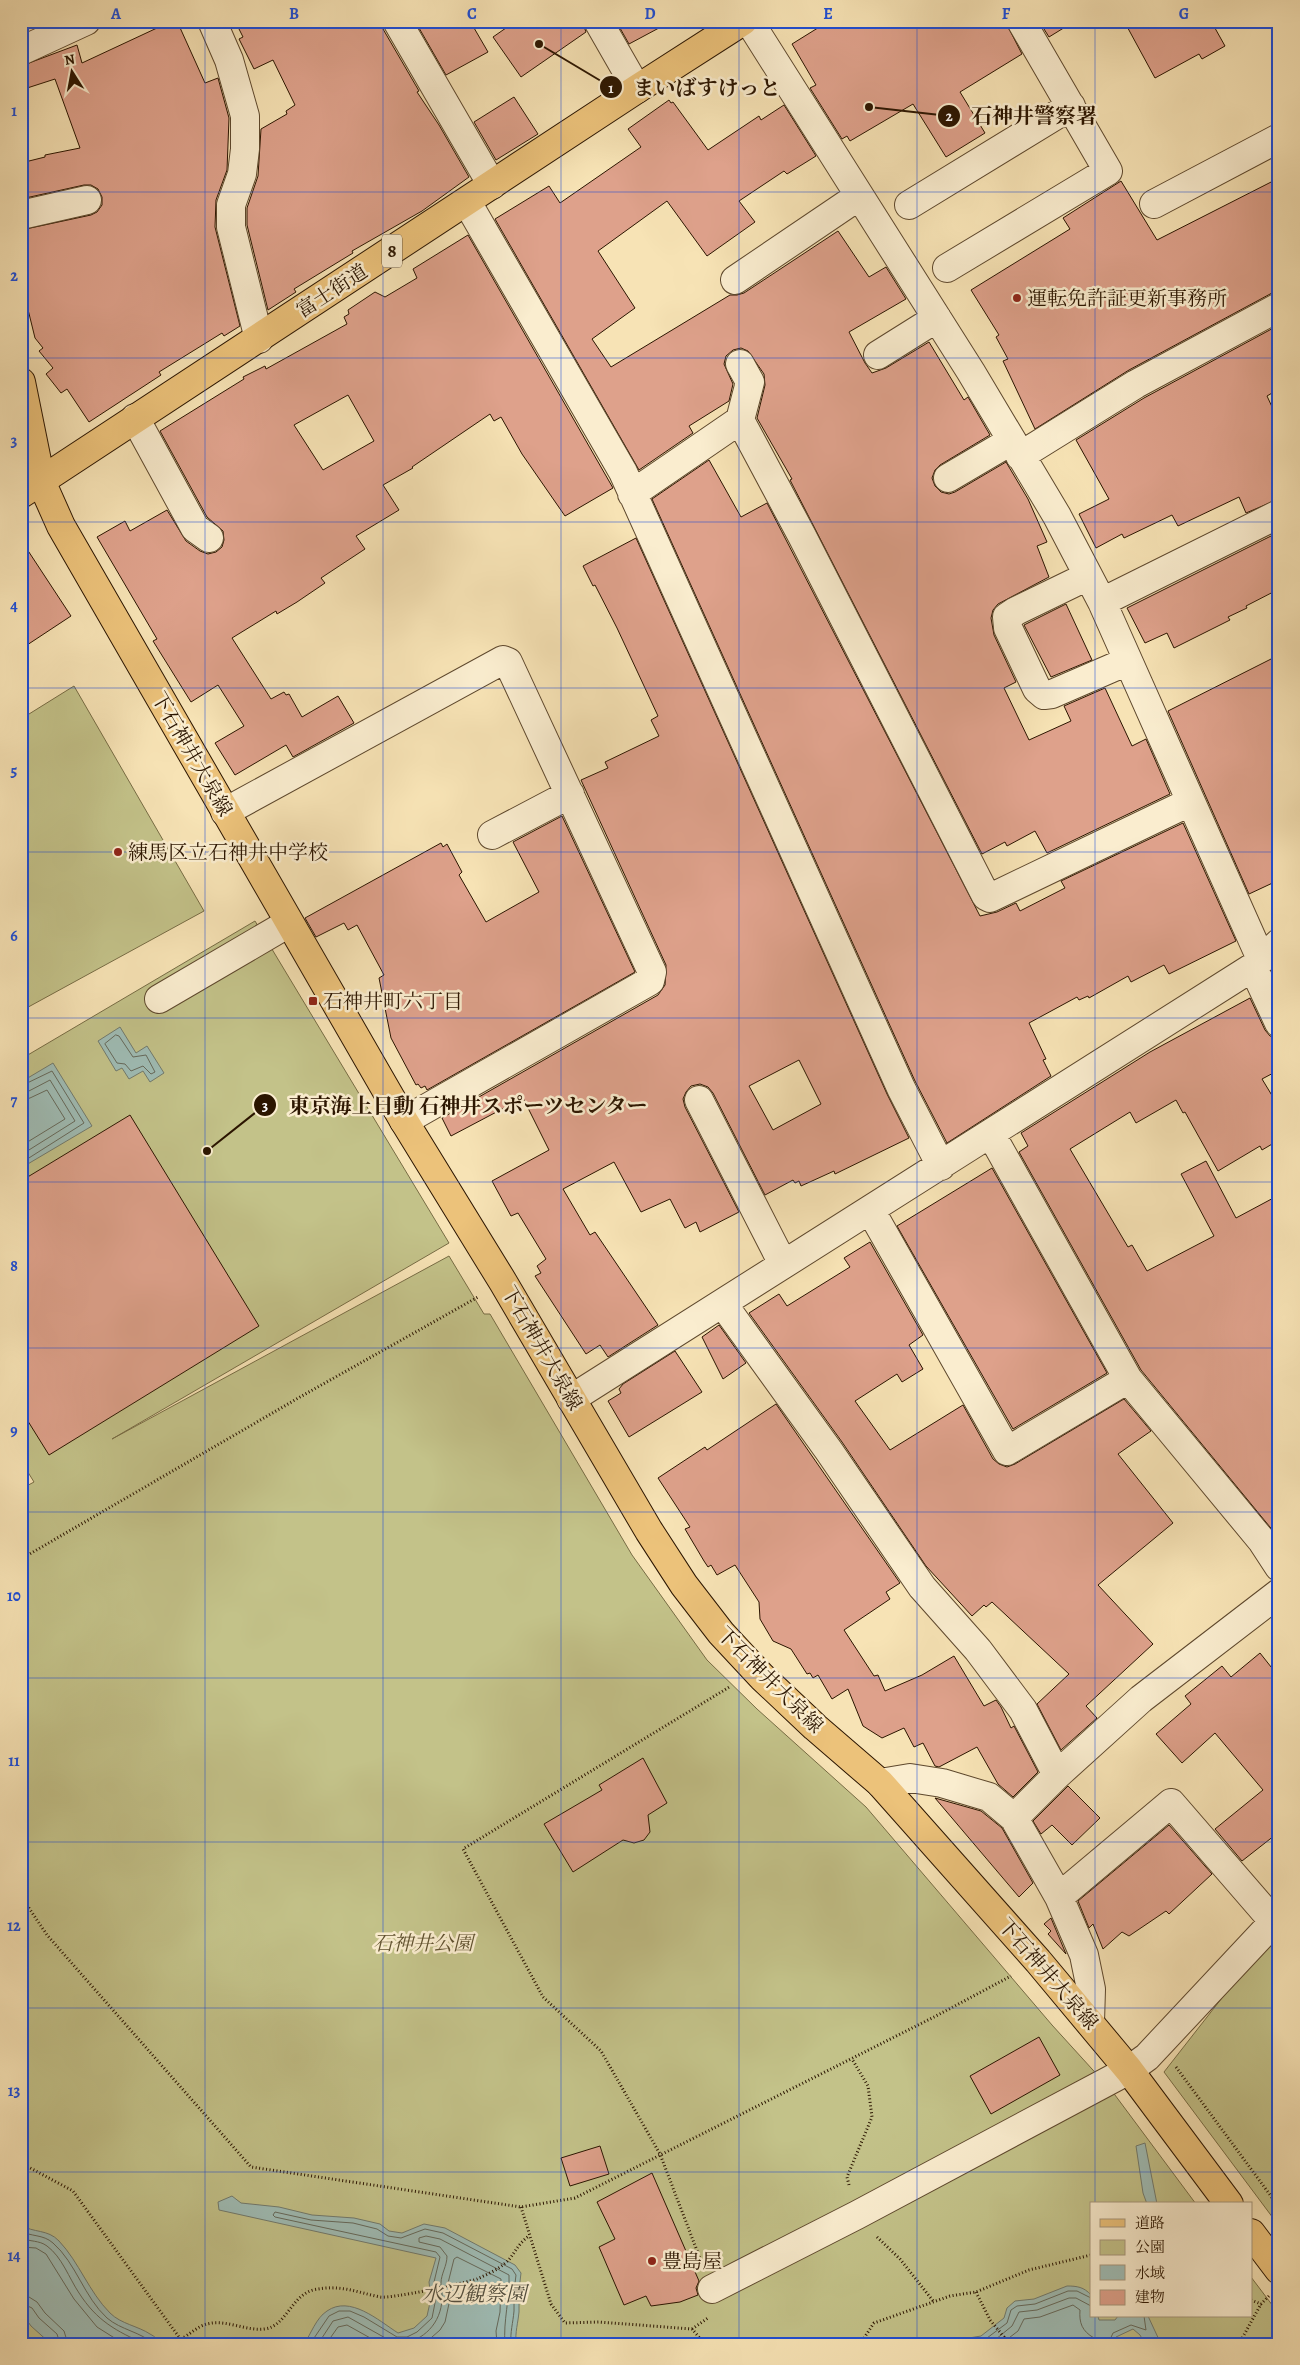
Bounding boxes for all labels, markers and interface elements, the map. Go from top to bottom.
text: A [110,3,122,25]
text: B [289,3,299,25]
text: C [467,3,477,25]
text: D [644,3,656,25]
text: E [823,3,833,25]
text: F [1002,3,1011,25]
text: G [1179,3,1189,25]
north arrow [48,48,98,98]
text: N [63,49,76,70]
callout: まいばすけっと [598,69,790,105]
text: まいばすけっと [634,74,781,102]
text: 1 [608,78,614,98]
callout: 石神井警察署 [936,98,1107,134]
text: 1 [11,100,17,122]
text: 石神井警察署 [971,102,1097,130]
text: 2 [945,106,953,126]
road number: 8 [382,235,402,268]
street label: 富士街道 [291,258,373,324]
text: 2 [10,265,18,287]
place label: 運転免許証更新事務所 [1027,285,1227,312]
marker: 運転免許証更新事務所 [1011,292,1023,304]
text: 3 [11,430,18,452]
text: 4 [10,595,18,617]
street label: 下石神井大泉線 [145,687,239,821]
text: 5 [11,760,18,782]
place label: 練馬区立石神井中学校 [128,839,328,866]
marker: 練馬区立石神井中学校 [112,846,124,858]
text: 6 [10,925,18,947]
place label: 石神井町六丁目 [323,988,463,1015]
marker: 石神井町六丁目 [307,995,319,1007]
callout: 東京海上日動 石神井スポーツセンター [253,1087,658,1123]
text: 7 [11,1090,18,1112]
text: 東京海上日動 石神井スポーツセンター [289,1092,647,1120]
text: 3 [262,1096,268,1116]
text: 8 [10,1255,18,1277]
street label: 下石神井大泉線 [495,1281,589,1415]
text: 9 [10,1420,18,1442]
text: 10 [7,1585,21,1607]
street label: 下石神井大泉線 [711,1621,829,1739]
text: 11 [8,1750,20,1772]
street label: 下石神井大泉線 [992,1912,1104,2036]
text: 12 [7,1915,21,1937]
park label: 石神井公園 [373,1930,476,1957]
text: 13 [8,2080,20,2102]
legend [1090,2202,1252,2318]
text: 道路 [1135,2213,1165,2233]
text: 公園 [1135,2237,1165,2257]
text: 14 [7,2245,21,2267]
place label: 豊島屋 [662,2248,722,2275]
marker: 豊島屋 [646,2255,658,2267]
text: 水域 [1135,2263,1165,2283]
water label: 水辺観察園 [422,2280,529,2308]
text: 建物 [1135,2287,1165,2307]

